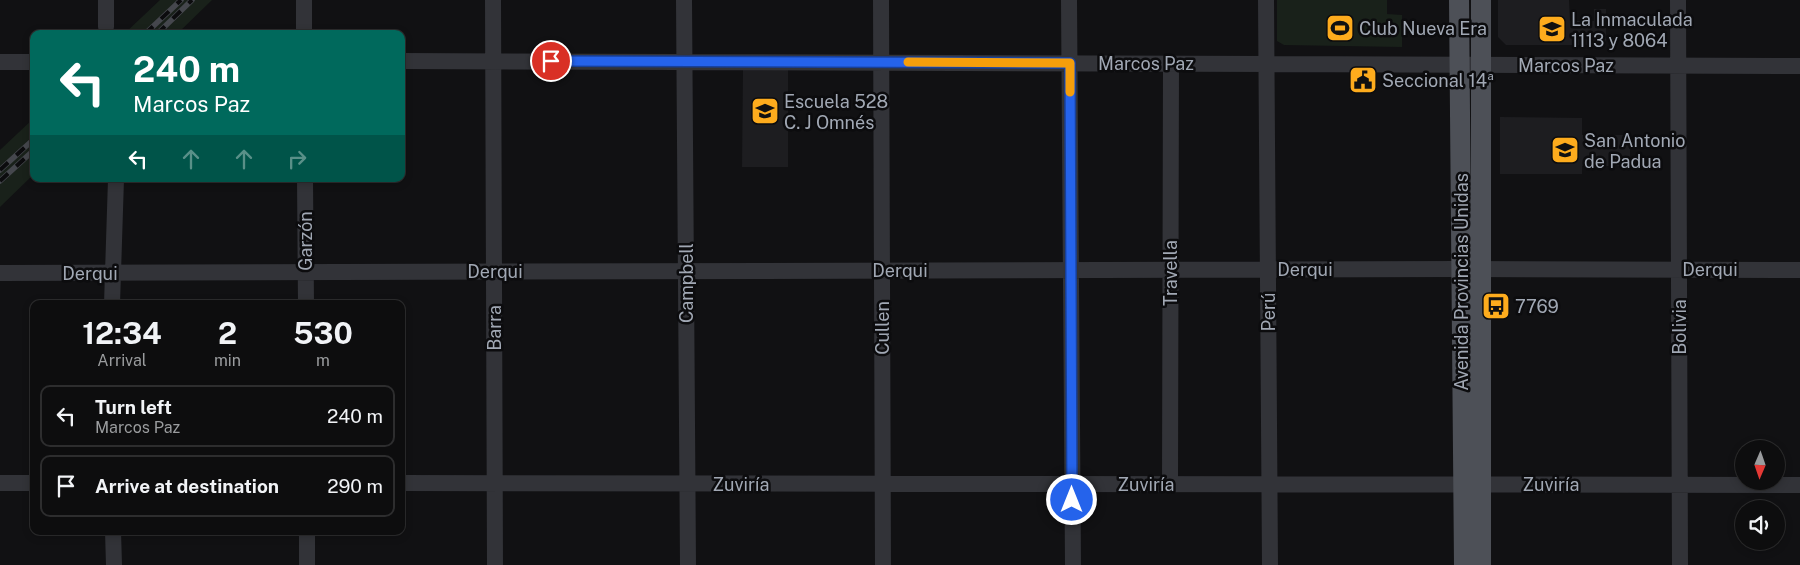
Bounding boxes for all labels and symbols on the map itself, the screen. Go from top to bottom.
place label: La Inmaculada 1113 y 8064 [1571,9,1693,51]
sports icon: Club Nueva Era [1325,13,1355,43]
school or university icon: La Inmaculada 1113 y 8064 [1537,14,1567,44]
place label: Club Nueva Era [1359,18,1487,39]
pin [530,40,572,82]
street label: Marcos Paz [1098,53,1194,74]
street label: Marcos Paz [1518,55,1614,76]
public building icon: Seccional 14ª [1348,65,1378,95]
place label: Seccional 14ª [1382,70,1494,91]
place label: Escuela 528 C. J Omnés [784,91,888,133]
school or university icon: Escuela 528 C. J Omnés [750,96,780,126]
place label: San Antonio de Padua [1584,130,1685,172]
school or university icon: San Antonio de Padua [1550,135,1580,165]
street label: Avenida Provincias Unidas [1451,173,1472,391]
street label: Garzón [295,211,316,271]
street label: Travella [1160,240,1181,306]
street label: Campbell [676,243,697,323]
street label: Derqui [1277,259,1333,280]
street label: Derqui [1682,259,1738,280]
street label: Derqui [872,260,928,281]
street label: Derqui [467,261,523,282]
street label: Derqui [62,263,118,284]
bus stop icon: 7769 [1481,291,1511,321]
street label: Perú [1258,293,1279,332]
place label: 7769 [1515,296,1559,317]
street label: Bolivia [1669,299,1690,355]
street label: Cullen [872,301,893,355]
street label: Barra [484,305,505,351]
north arrow [1735,440,1785,490]
position arrow [1045,473,1097,525]
street label: Zuviría [713,474,769,495]
street label: Zuviría [1118,474,1174,495]
street label: Zuviría [1523,474,1579,495]

